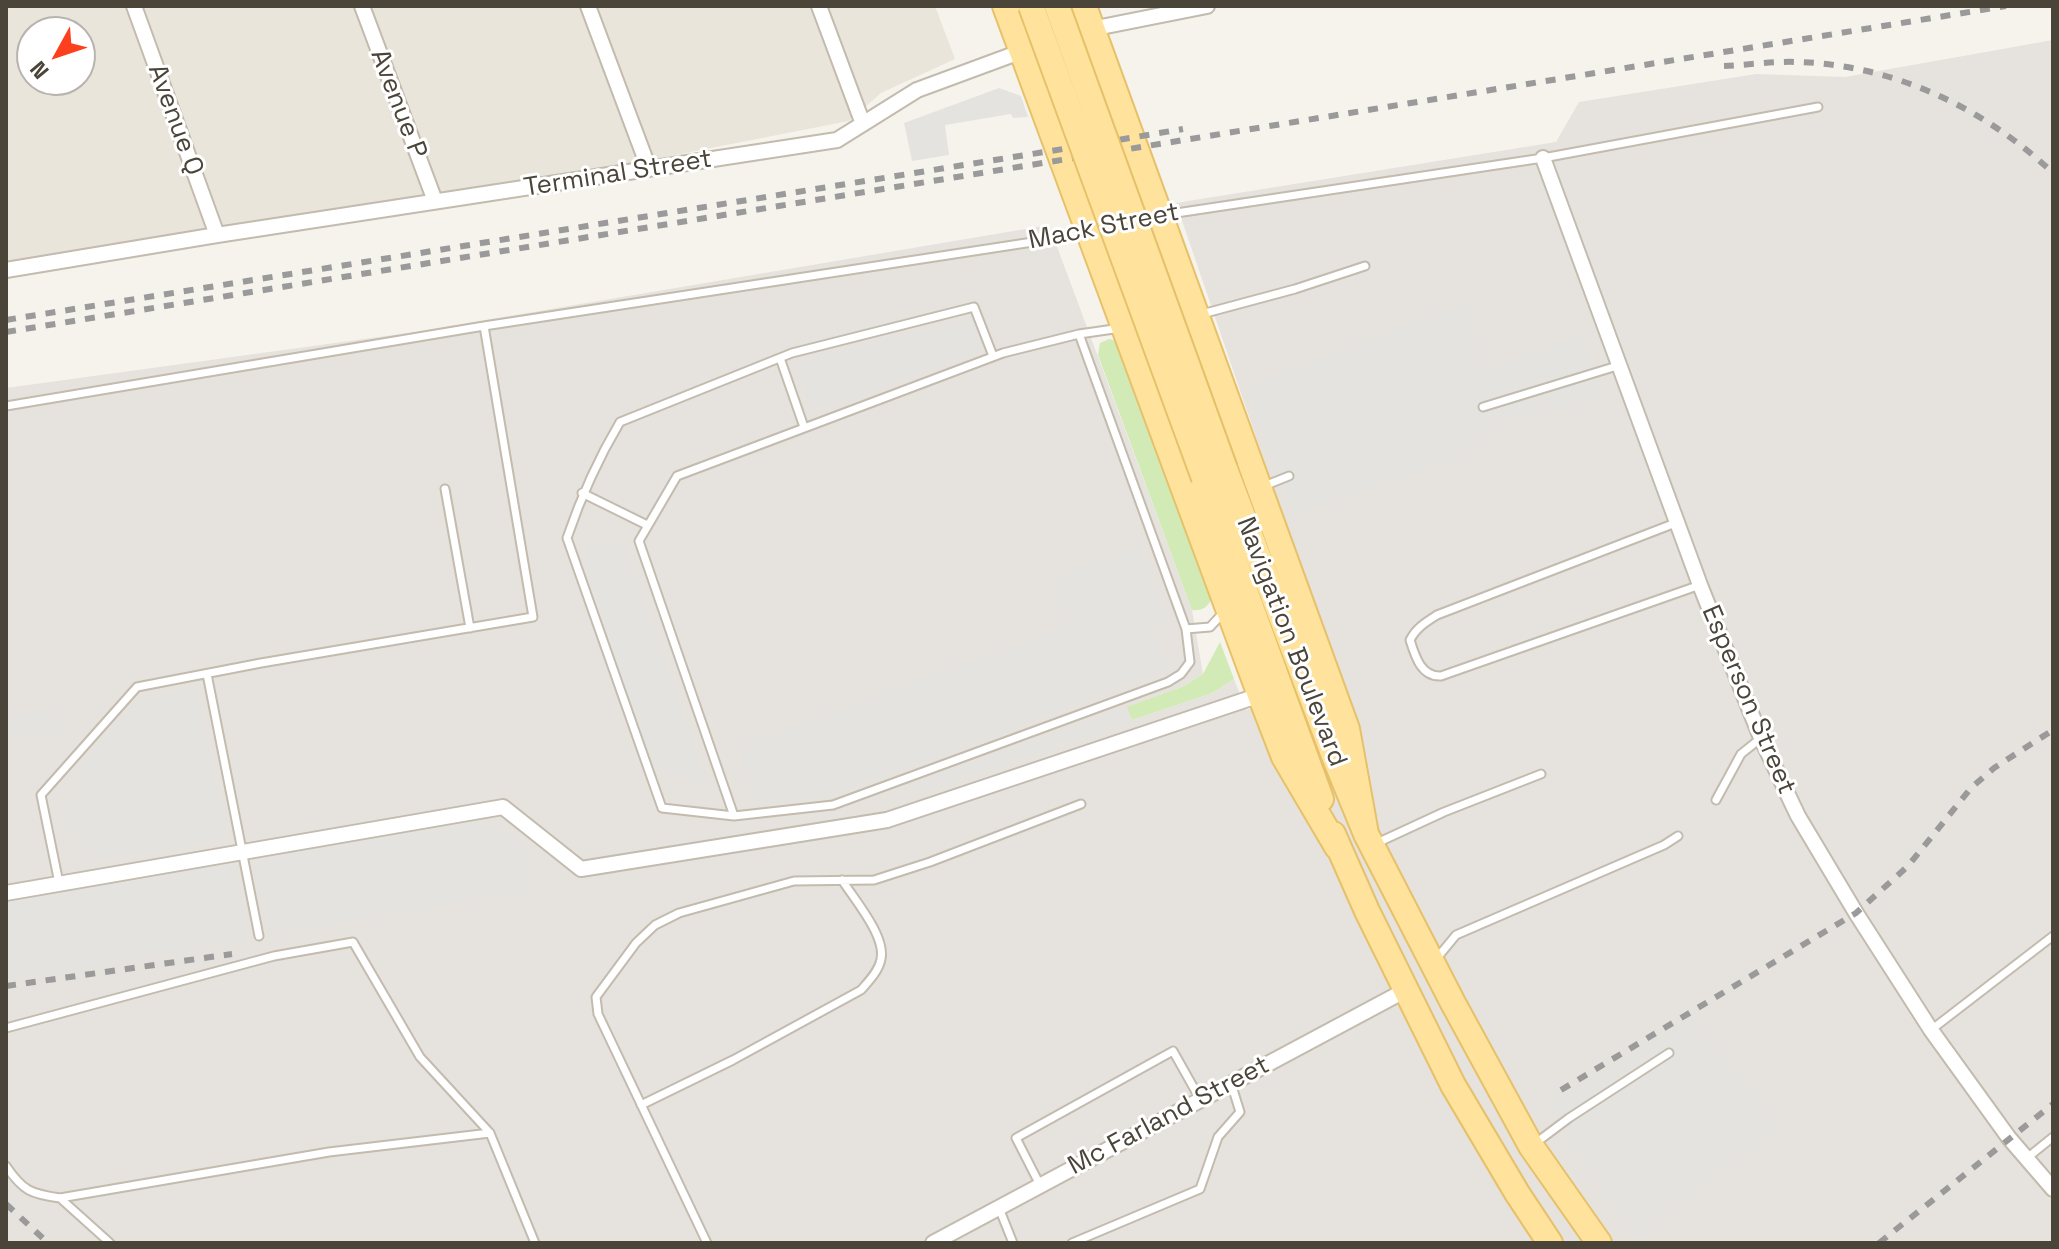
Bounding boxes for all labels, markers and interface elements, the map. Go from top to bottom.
north arrow [16,16,96,96]
street label: Avenue P [363,45,433,163]
text: N [24,55,55,85]
street label: Avenue Q [141,60,209,180]
street label: Terminal Street [522,144,714,204]
street label: Mack Street [1026,197,1182,257]
street label: Navigation Boulevard [1229,513,1353,771]
street label: Esperson Street [1694,601,1802,799]
street label: Mc Farland Street [1063,1050,1275,1182]

